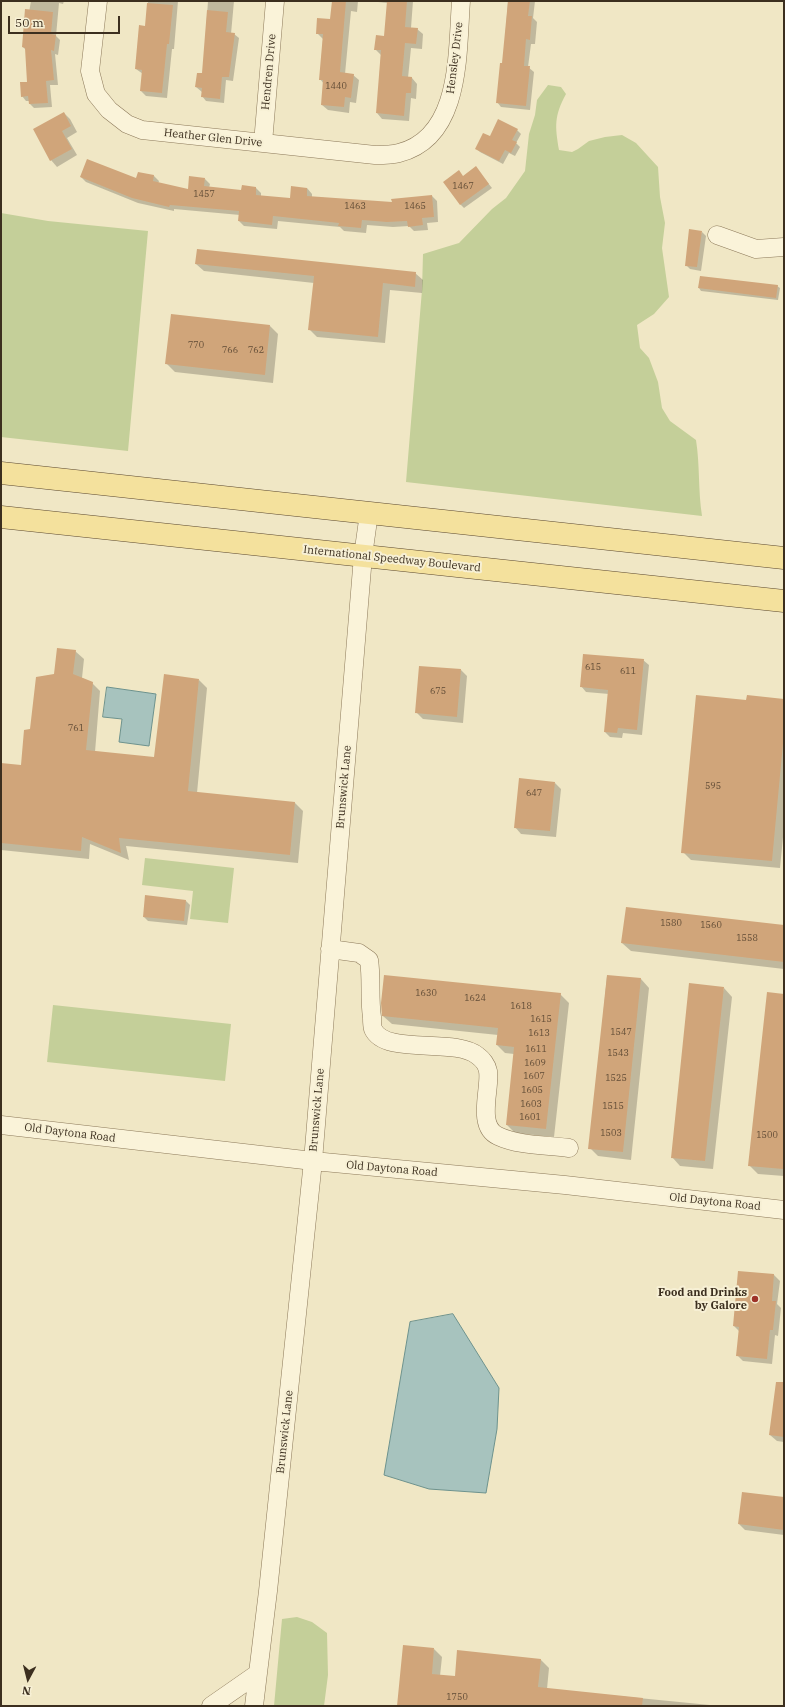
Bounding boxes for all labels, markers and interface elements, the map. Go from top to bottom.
scale bar [10,8,122,34]
text: 50 m [15,15,44,30]
street label: Hensley Drive [444,21,466,95]
street label: Hendren Drive [259,33,279,111]
house number: 1440 [325,81,347,91]
street label: Heather Glen Drive [163,126,263,150]
house number: 1467 [452,181,474,191]
house number: 1457 [193,189,215,199]
house number: 1463 [344,201,366,211]
house number: 1465 [404,201,426,211]
house number: 770 [188,340,204,350]
house number: 766 [222,345,238,355]
house number: 762 [248,345,264,355]
street label: International Speedway Boulevard [303,543,481,575]
house number: 615 [585,662,601,672]
house number: 611 [620,666,636,676]
house number: 675 [430,686,446,696]
house number: 761 [68,723,84,733]
street label: Brunswick Lane [334,745,354,829]
house number: 595 [705,781,721,791]
house number: 647 [526,788,542,798]
house number: 1580 [660,918,682,928]
house number: 1560 [700,920,722,930]
house number: 1558 [736,933,758,943]
house number: 1630 [415,988,437,998]
house number: 1624 [464,993,486,1003]
house number: 1618 [510,1001,532,1011]
house number: 1615 [530,1014,552,1024]
house number: 1547 [610,1027,632,1037]
house number: 1613 [528,1028,550,1038]
house number: 1611 [525,1044,547,1054]
house number: 1543 [607,1048,629,1058]
house number: 1609 [524,1058,546,1068]
street label: Brunswick Lane [307,1068,327,1152]
house number: 1607 [523,1071,545,1081]
house number: 1525 [605,1073,627,1083]
house number: 1605 [521,1085,543,1095]
house number: 1603 [520,1099,542,1109]
house number: 1515 [602,1101,624,1111]
house number: 1601 [519,1112,541,1122]
street label: Old Daytona Road [24,1121,116,1145]
house number: 1503 [600,1128,622,1138]
house number: 1500 [756,1130,778,1140]
street label: Old Daytona Road [346,1158,438,1180]
street label: Old Daytona Road [669,1191,761,1213]
place label: Food and Drinks by Galore [658,1286,747,1312]
marker: Food and Drinks by Galore [750,1294,760,1304]
street label: Brunswick Lane [274,1390,296,1474]
north arrow [8,1659,48,1699]
text: N [21,1683,32,1698]
house number: 1750 [446,1692,468,1702]

